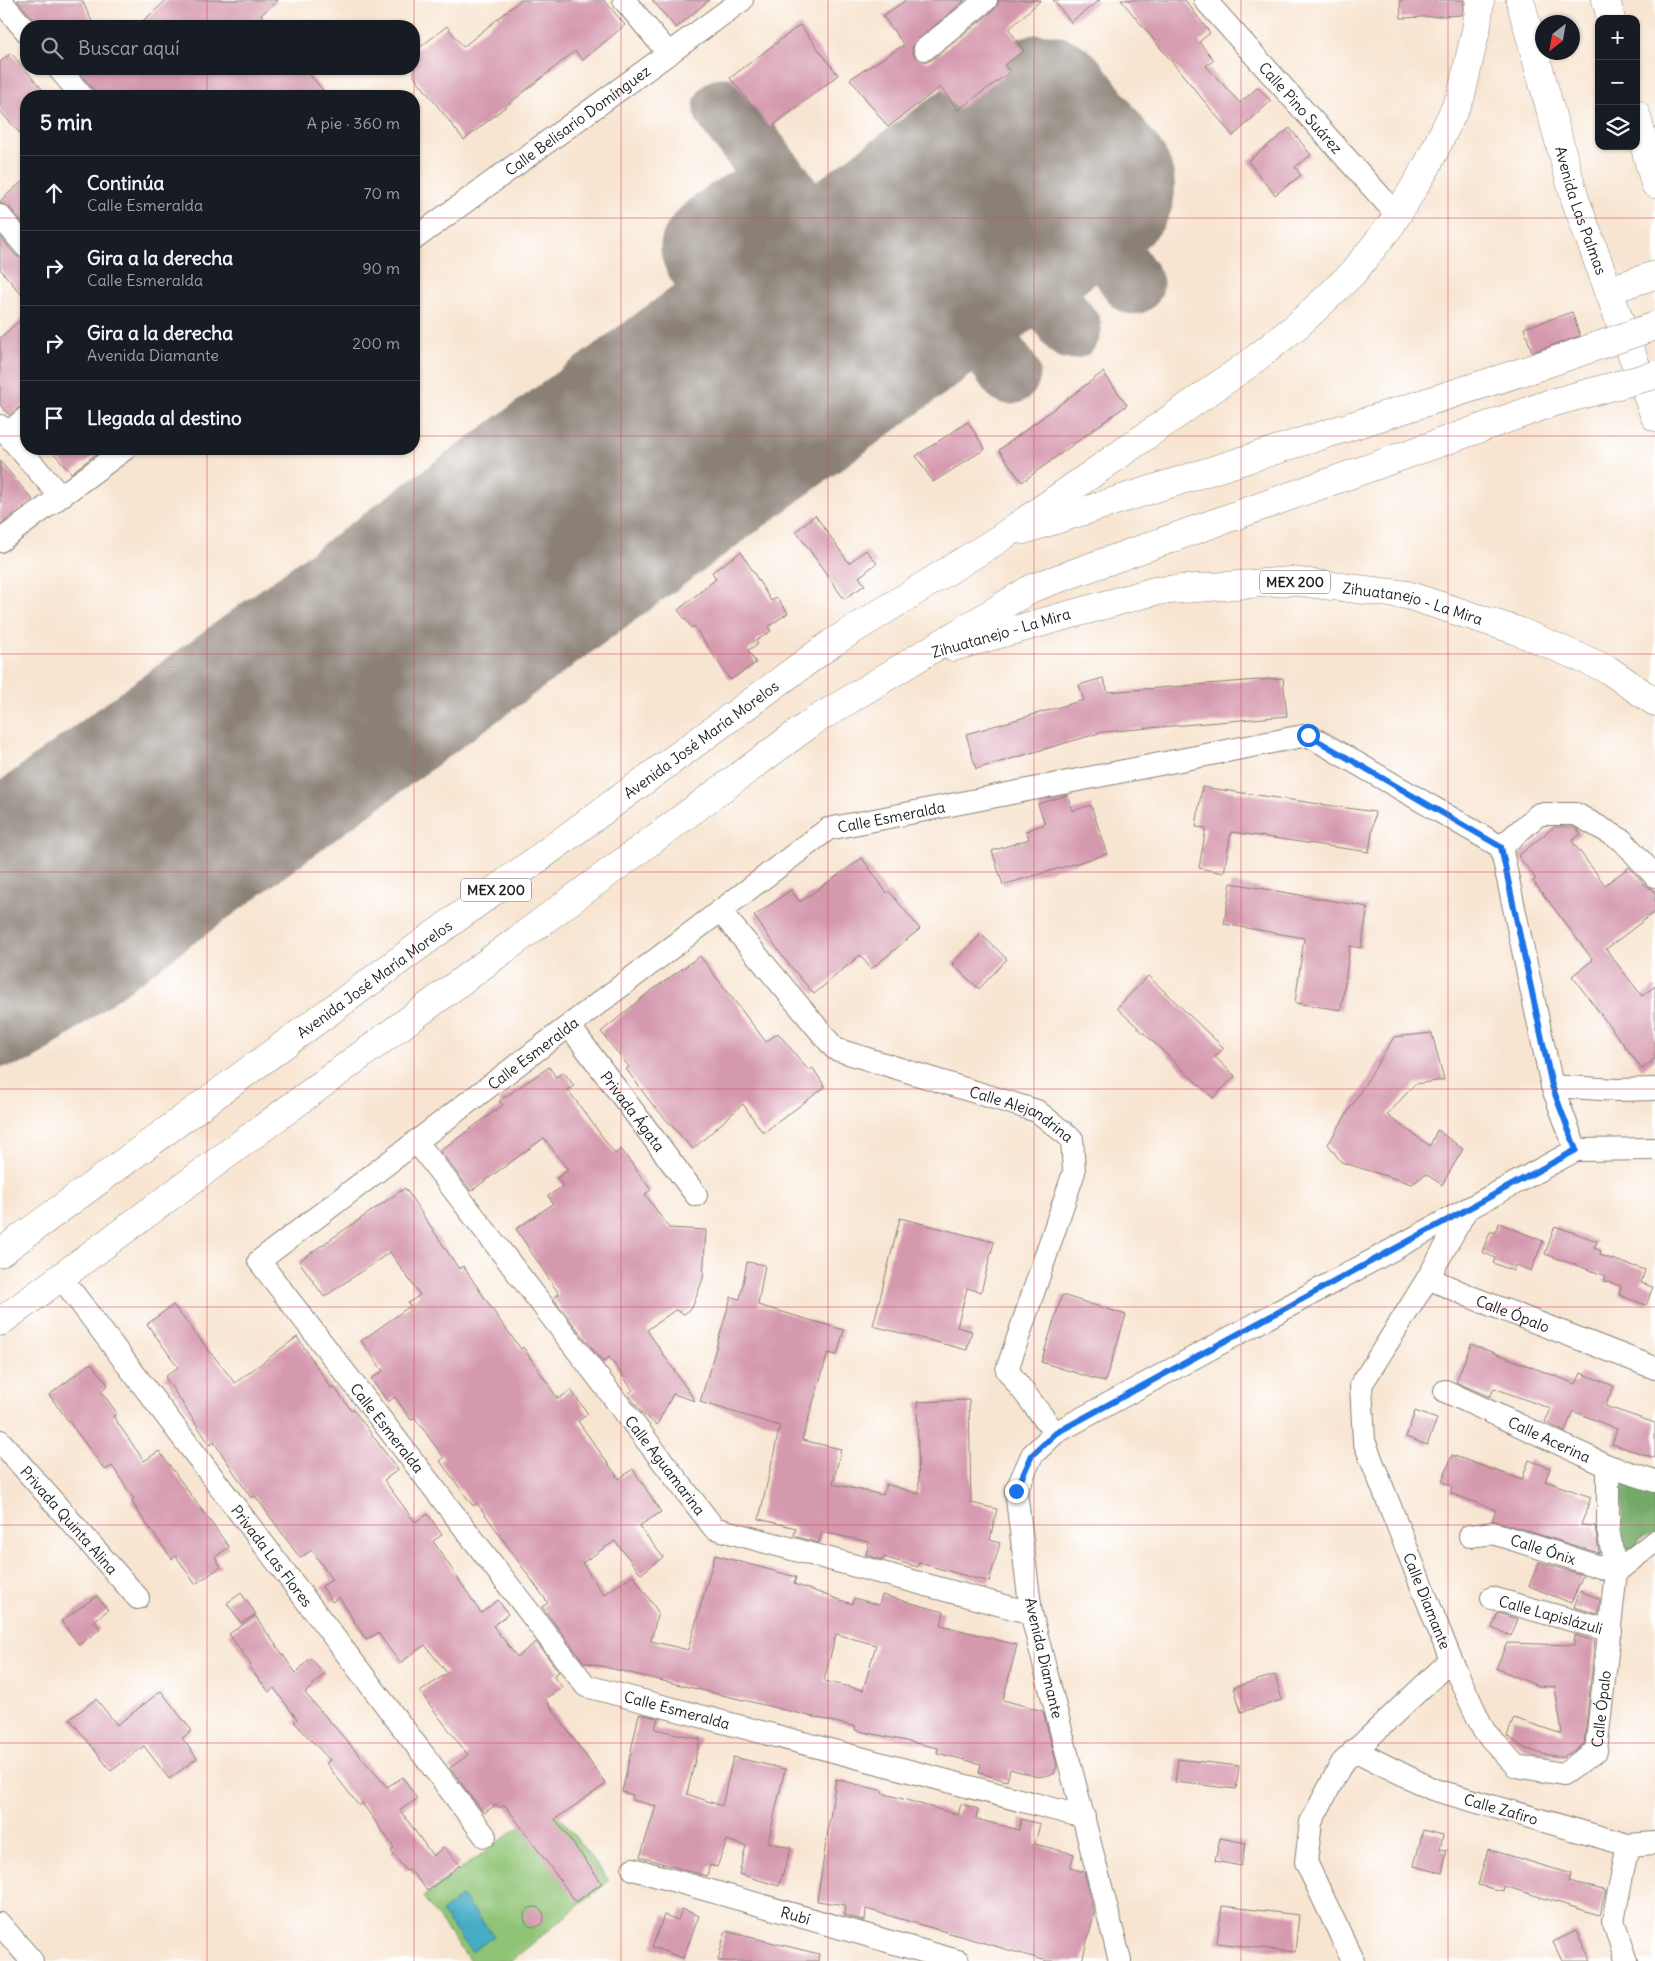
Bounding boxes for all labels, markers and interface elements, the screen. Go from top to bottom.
north arrow [1535,15,1580,60]
map controls [1595,15,1640,150]
button: + [1595,15,1640,60]
search box [20,20,420,75]
icon: search [38,34,66,62]
text: Buscar aquí [78,36,179,60]
street label: Calle Pino Suárez [1255,58,1347,157]
button: − [1595,60,1640,105]
street label: Calle Belisario Domínguez [501,61,654,179]
button: layers [1595,105,1640,150]
text: 5 min [40,109,92,136]
text: A pie · 360 m [307,113,400,133]
street label: Avenida Las Palmas [1551,144,1611,277]
text: Continúa [87,171,164,195]
icon: ahead [40,179,68,207]
text: 70 m [364,183,400,203]
text: Calle Esmeralda [87,195,203,215]
text: Gira a la derecha [87,246,233,270]
icon: right [40,254,68,282]
text: 90 m [362,258,400,278]
text: Calle Esmeralda [87,270,203,290]
text: Gira a la derecha [87,321,233,345]
icon: right [40,329,68,357]
text: 200 m [352,333,400,353]
text: Avenida Diamante [87,345,219,365]
icon: arrive [40,404,68,432]
text: Llegada al destino [87,406,242,430]
road number: MEX 200 [1260,570,1330,594]
street label: Zihuatanejo - La Mira [1342,578,1486,629]
street label: Zihuatanejo - La Mira [929,604,1073,662]
street label: Avenida José María Morelos [620,676,782,802]
route start [1297,724,1320,747]
street label: Calle Esmeralda [836,797,947,836]
road number: MEX 200 [461,878,531,902]
street label: Avenida José María Morelos [293,915,456,1042]
street label: Calle Esmeralda [484,1012,582,1094]
street label: Privada Ágata [597,1067,669,1155]
street label: Calle Alejandrina [967,1081,1078,1146]
street label: Calle Ópalo [1473,1290,1552,1336]
street label: Calle Esmeralda [346,1379,428,1477]
street label: Calle Aguamarina [621,1412,710,1519]
street label: Calle Acerina [1505,1412,1594,1466]
street label: Privada Quinta Alina [17,1462,122,1578]
route end [1005,1480,1028,1503]
street label: Privada Las Flores [227,1501,317,1611]
street label: Calle Ónix [1508,1530,1579,1568]
street label: Calle Diamante [1399,1550,1455,1652]
street label: Calle Lapislázuli [1497,1591,1605,1638]
street label: Avenida Diamante [1021,1596,1067,1720]
street label: Calle Ópalo [1587,1669,1614,1748]
street label: Calle Esmeralda [622,1687,732,1733]
street label: Calle Zafiro [1462,1789,1540,1828]
street label: Rubí [779,1902,813,1928]

